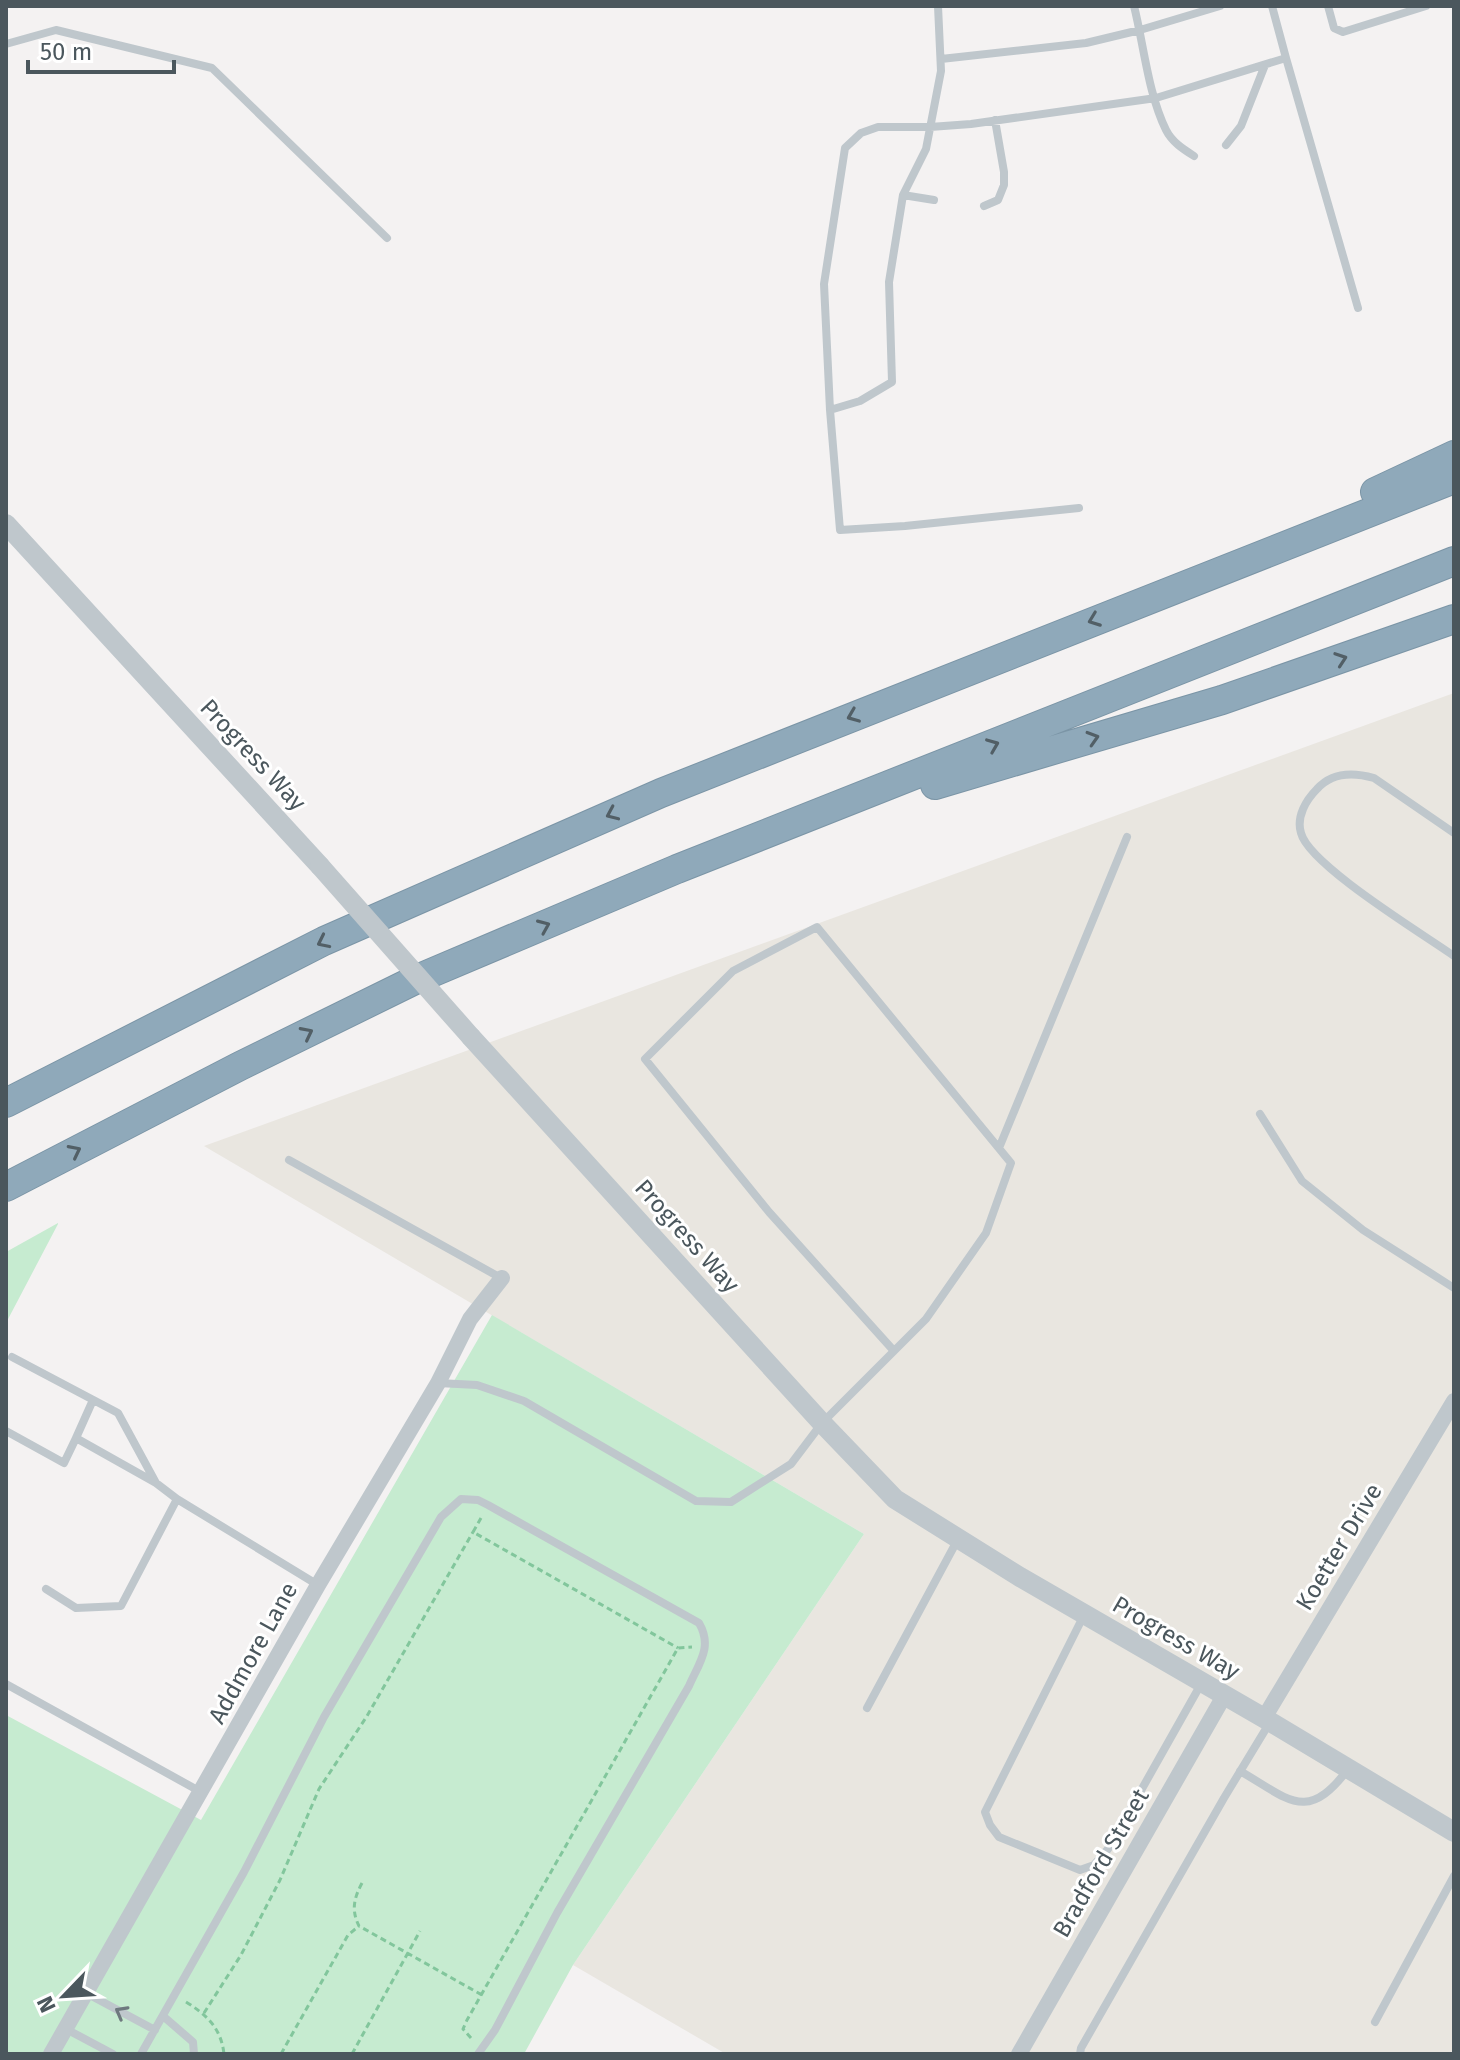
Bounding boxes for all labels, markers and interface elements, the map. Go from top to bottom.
scale bar [28,24,174,74]
text: 50 m [40,38,92,66]
one-way arrow [1088,610,1102,627]
one-way arrow [1333,652,1347,668]
street label: Progress Way [194,693,312,817]
one-way arrow [847,706,861,723]
one-way arrow [1086,731,1100,747]
one-way arrow [985,738,999,754]
one-way arrow [606,804,620,820]
one-way arrow [536,919,550,935]
one-way arrow [317,932,332,948]
one-way arrow [298,1027,313,1042]
one-way arrow [67,1145,82,1161]
street label: Progress Way [629,1174,745,1298]
street label: Koetter Drive [1290,1479,1388,1615]
street label: Addmore Lane [203,1578,303,1728]
street label: Progress Way [1107,1590,1245,1686]
street label: Bradford Street [1047,1784,1155,1942]
north arrow [24,1956,104,2036]
text: N [31,1992,62,2017]
one-way arrow [114,2006,129,2021]

